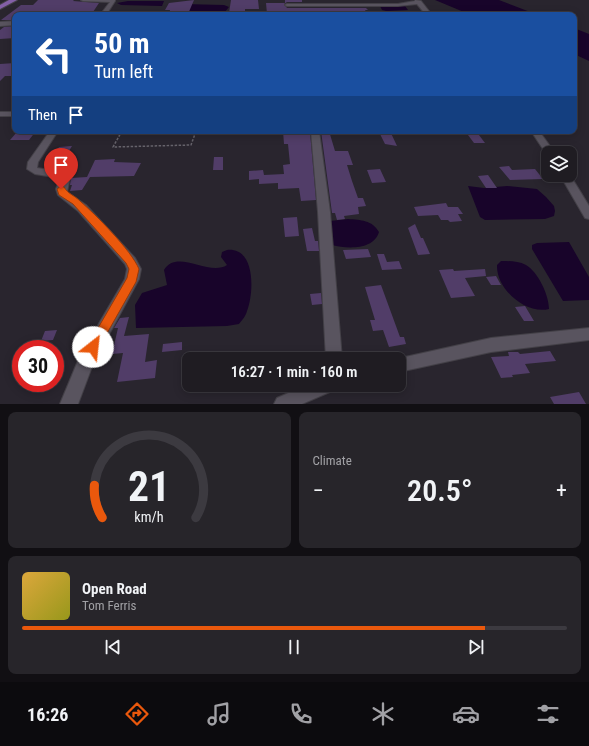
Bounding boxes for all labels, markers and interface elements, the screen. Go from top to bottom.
text: 50 m [94,27,150,60]
icon: left [28,28,80,80]
text: Turn left [94,61,153,82]
icon: arrive [65,104,87,126]
text: Then [28,106,57,124]
map controls [541,146,577,182]
button: layers [541,146,577,182]
pin [44,148,78,189]
icon: arrive [50,154,72,176]
position arrow [72,326,114,368]
speed limit sign: 30 [12,340,64,392]
text: 16:27 · 1 min · 160 m [231,363,357,381]
text: Climate [313,453,352,468]
text: 21 [128,462,170,511]
text: 20.5° [407,473,472,508]
text: − [313,478,324,503]
text: + [556,478,567,503]
text: km/h [135,509,164,525]
text: Open Road [82,580,147,598]
text: Tom Ferris [82,598,136,613]
icon: previous [102,636,124,658]
icon: pause [283,636,305,658]
icon: next [465,636,487,658]
icon: directions [123,700,151,728]
icon: music [205,700,233,728]
icon: phone [287,700,315,728]
icon: climate [369,700,397,728]
icon: car [452,700,480,728]
icon: filters [534,700,562,728]
text: 16:26 [27,704,68,725]

